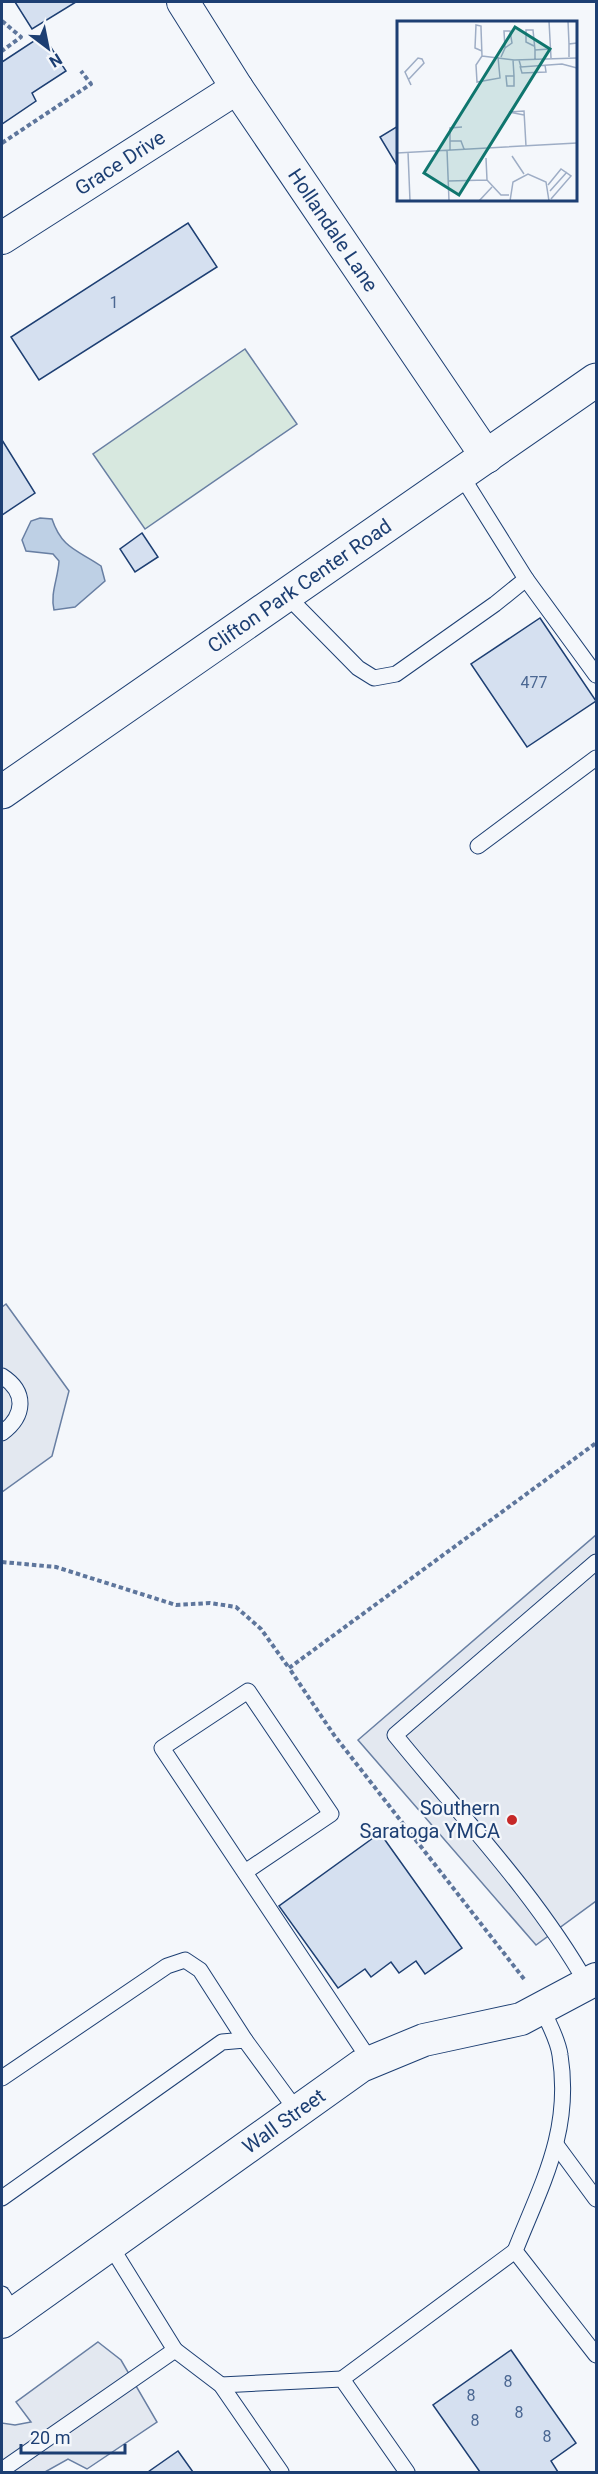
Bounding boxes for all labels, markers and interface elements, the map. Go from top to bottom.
north arrow [18,18,78,78]
inset map [397,21,577,201]
text: N [46,49,66,71]
street label: Grace Drive [71,125,169,200]
street label: Hollandale Lane [283,164,383,296]
house number: 1 [110,293,119,312]
street label: Clifton Park Center Road [203,514,396,658]
house number: 477 [521,673,547,692]
place label: Southern Saratoga YMCA [360,1796,500,1843]
marker: Southern Saratoga YMCA [505,1813,519,1827]
street label: Wall Street [238,2084,330,2159]
house number: 8 [504,2372,513,2391]
house number: 8 [467,2386,476,2405]
house number: 8 [515,2403,524,2422]
house number: 8 [471,2411,480,2430]
scale bar [21,2417,124,2455]
text: 20 m [30,2427,70,2448]
house number: 8 [543,2427,552,2446]

